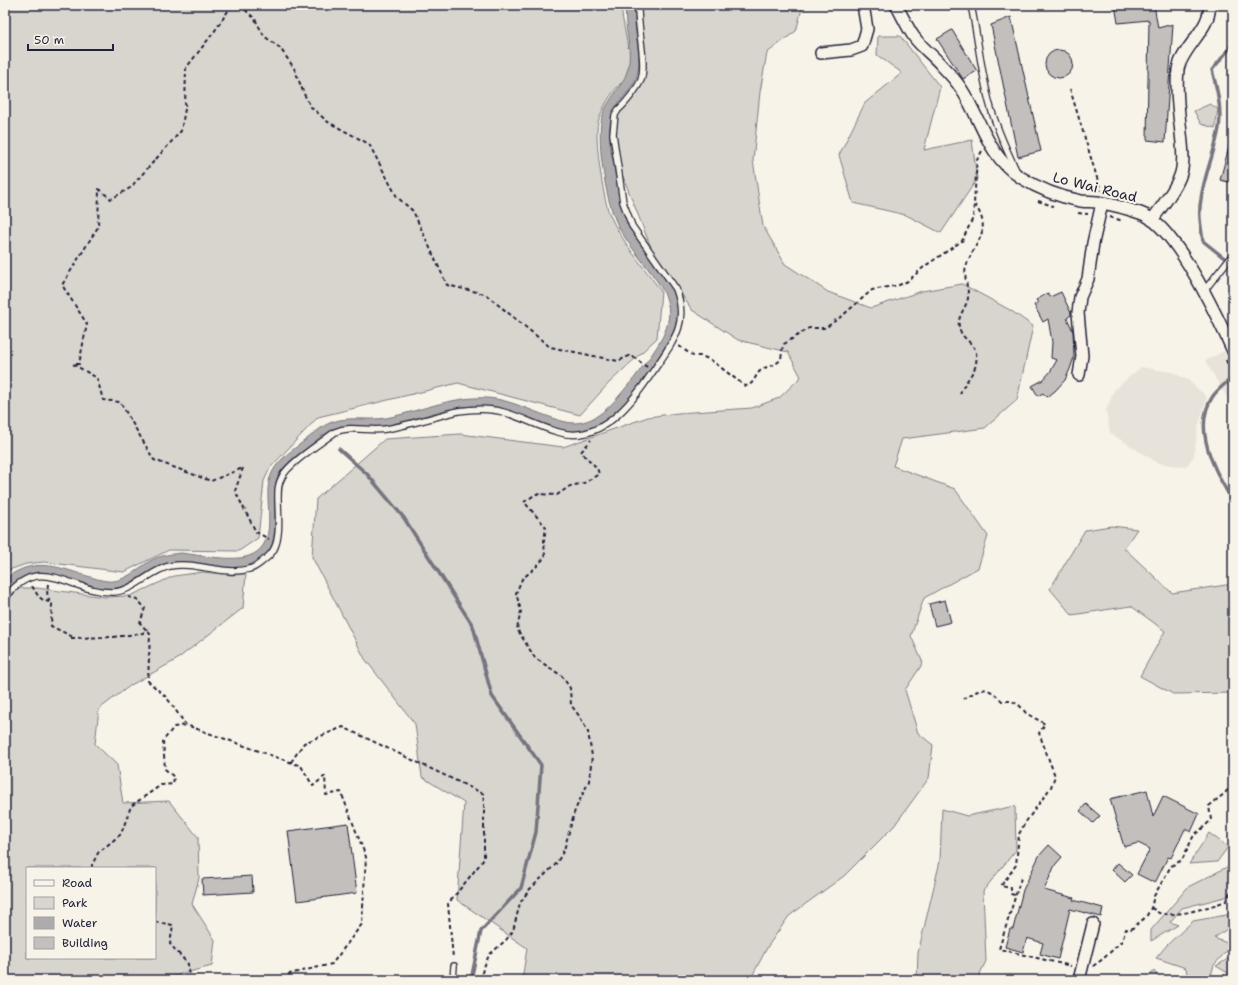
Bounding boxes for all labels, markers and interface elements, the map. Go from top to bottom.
scale bar [28,26,113,52]
text: 50 m [34,32,64,48]
street label: Lo Wai Road [1051,168,1139,206]
legend [26,867,156,959]
text: Road [62,875,93,891]
text: Park [62,895,88,911]
text: Water [62,915,98,931]
text: Building [62,935,108,951]

